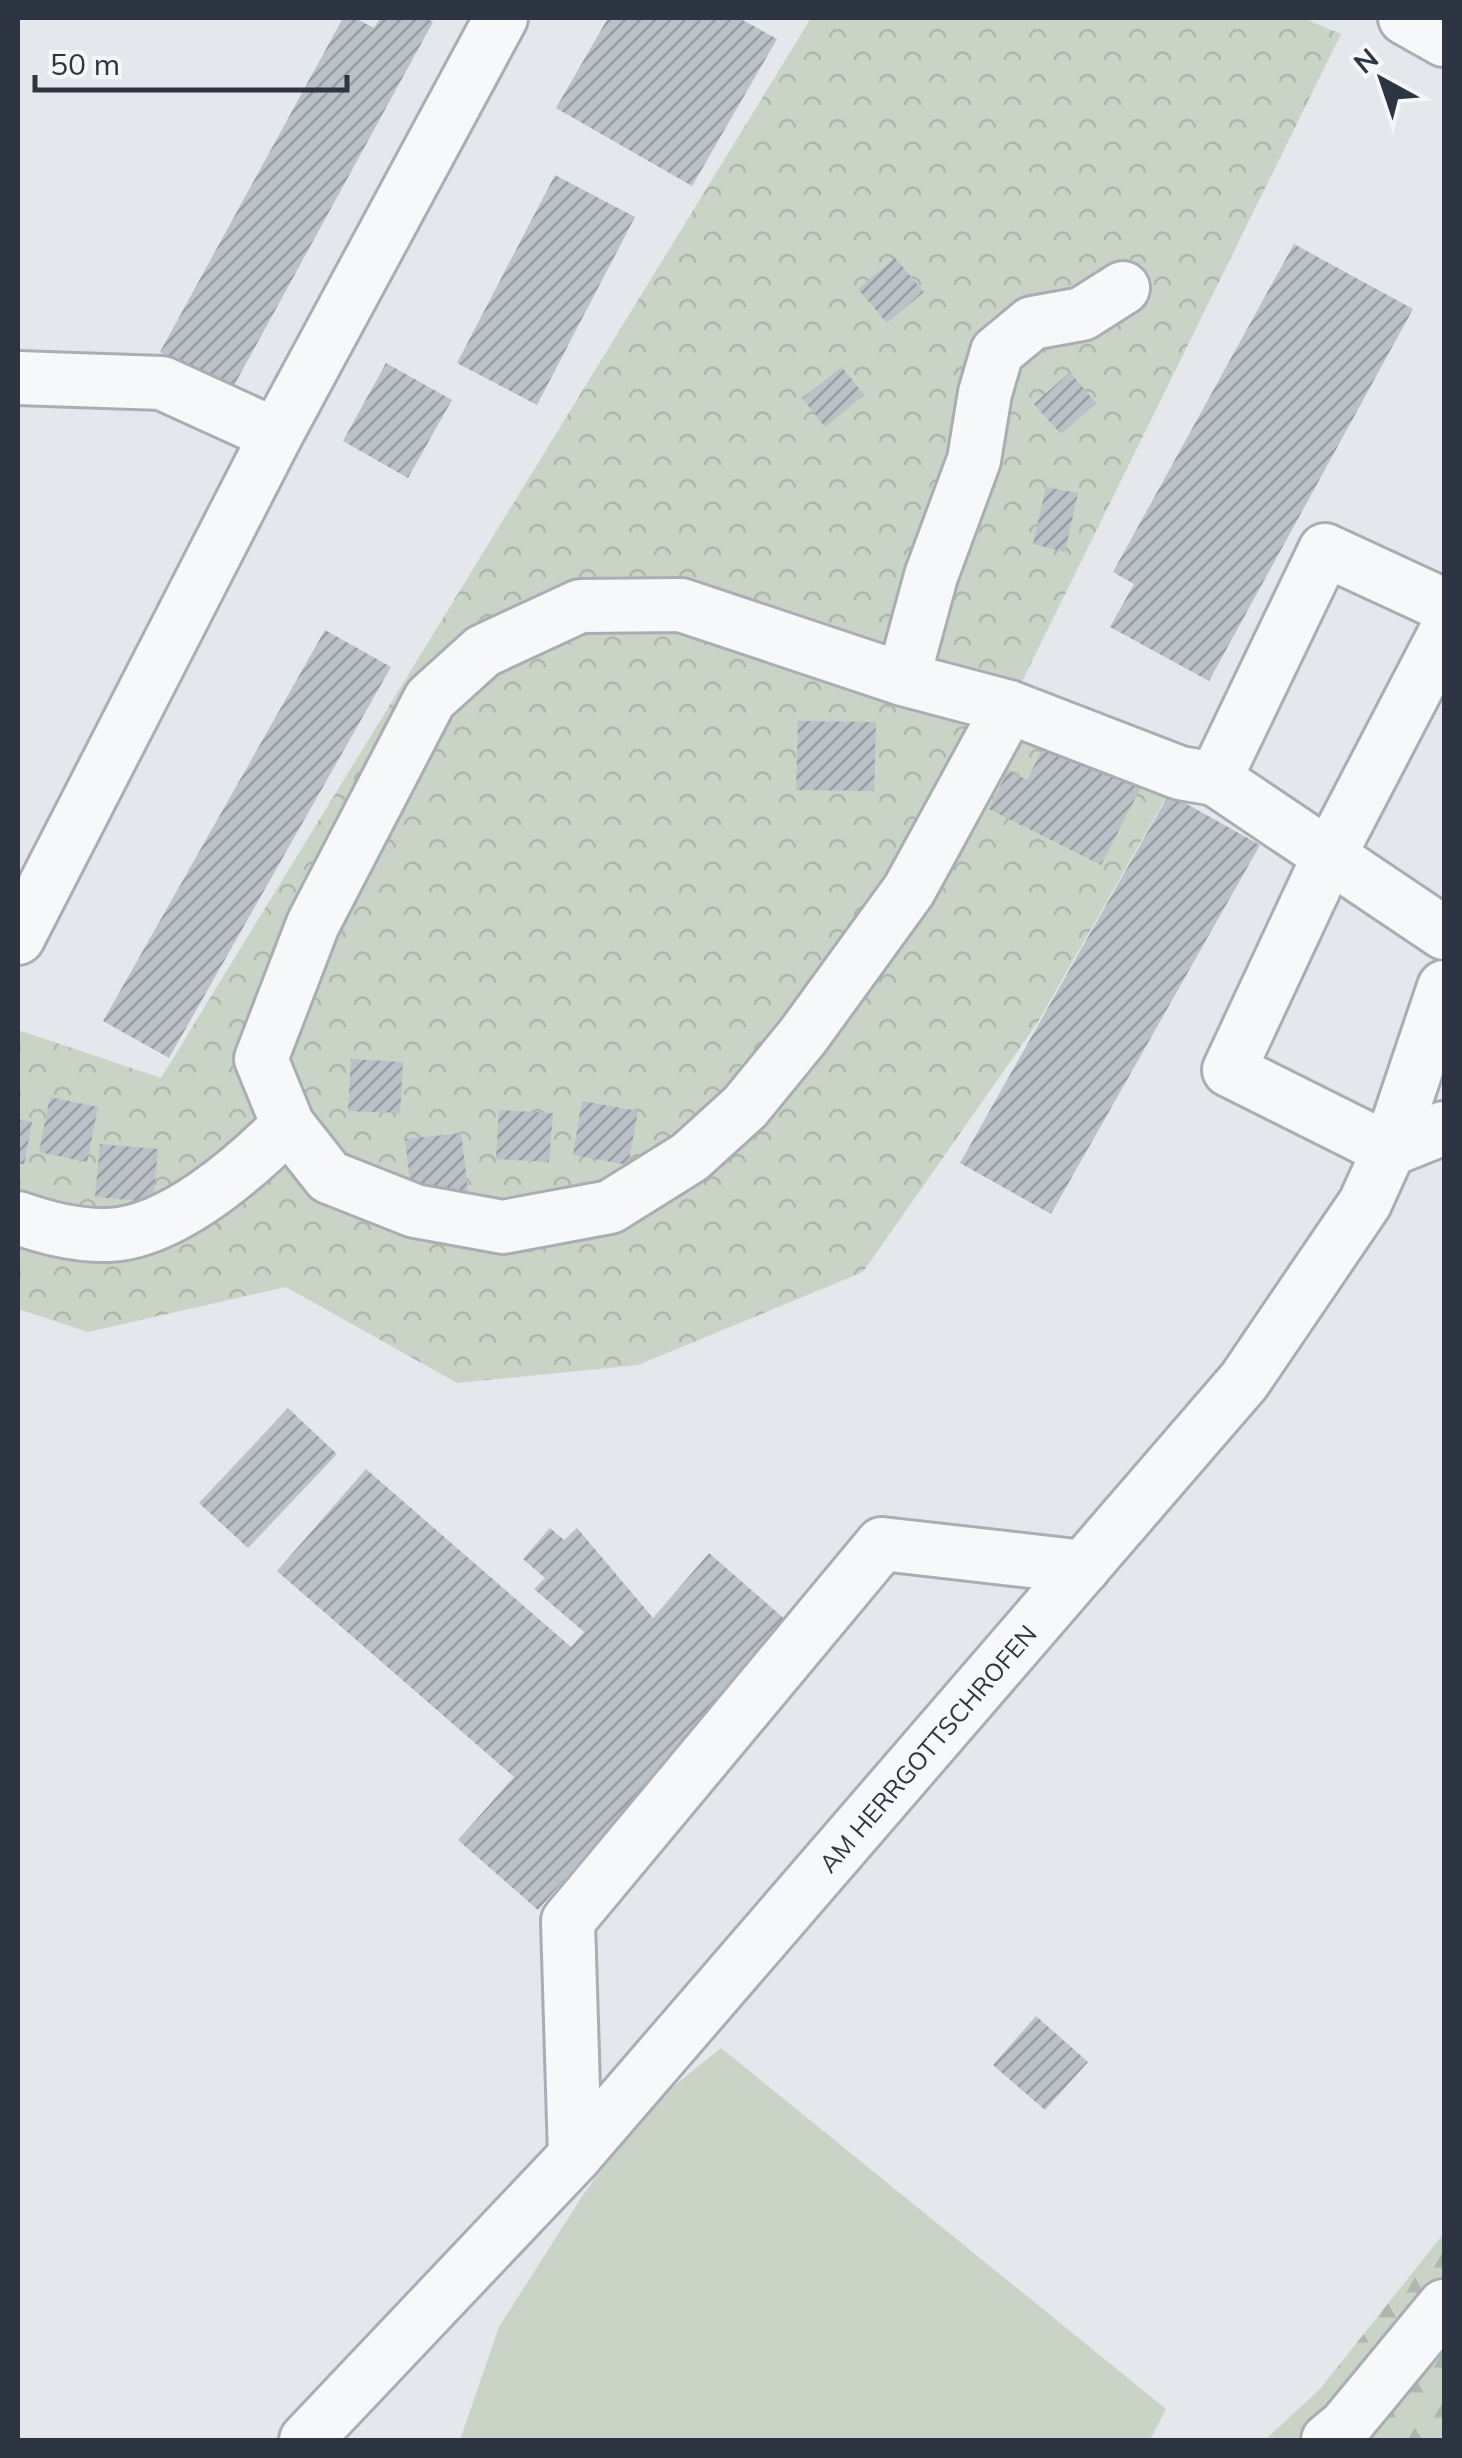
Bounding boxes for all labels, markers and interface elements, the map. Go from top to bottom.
scale bar [35,30,348,92]
north arrow [1332,30,1432,130]
text: N [1346,40,1385,81]
text: 50 m [50,45,120,83]
street label: AM HERRGOTTSCHROFEN [812,1618,1042,1878]

